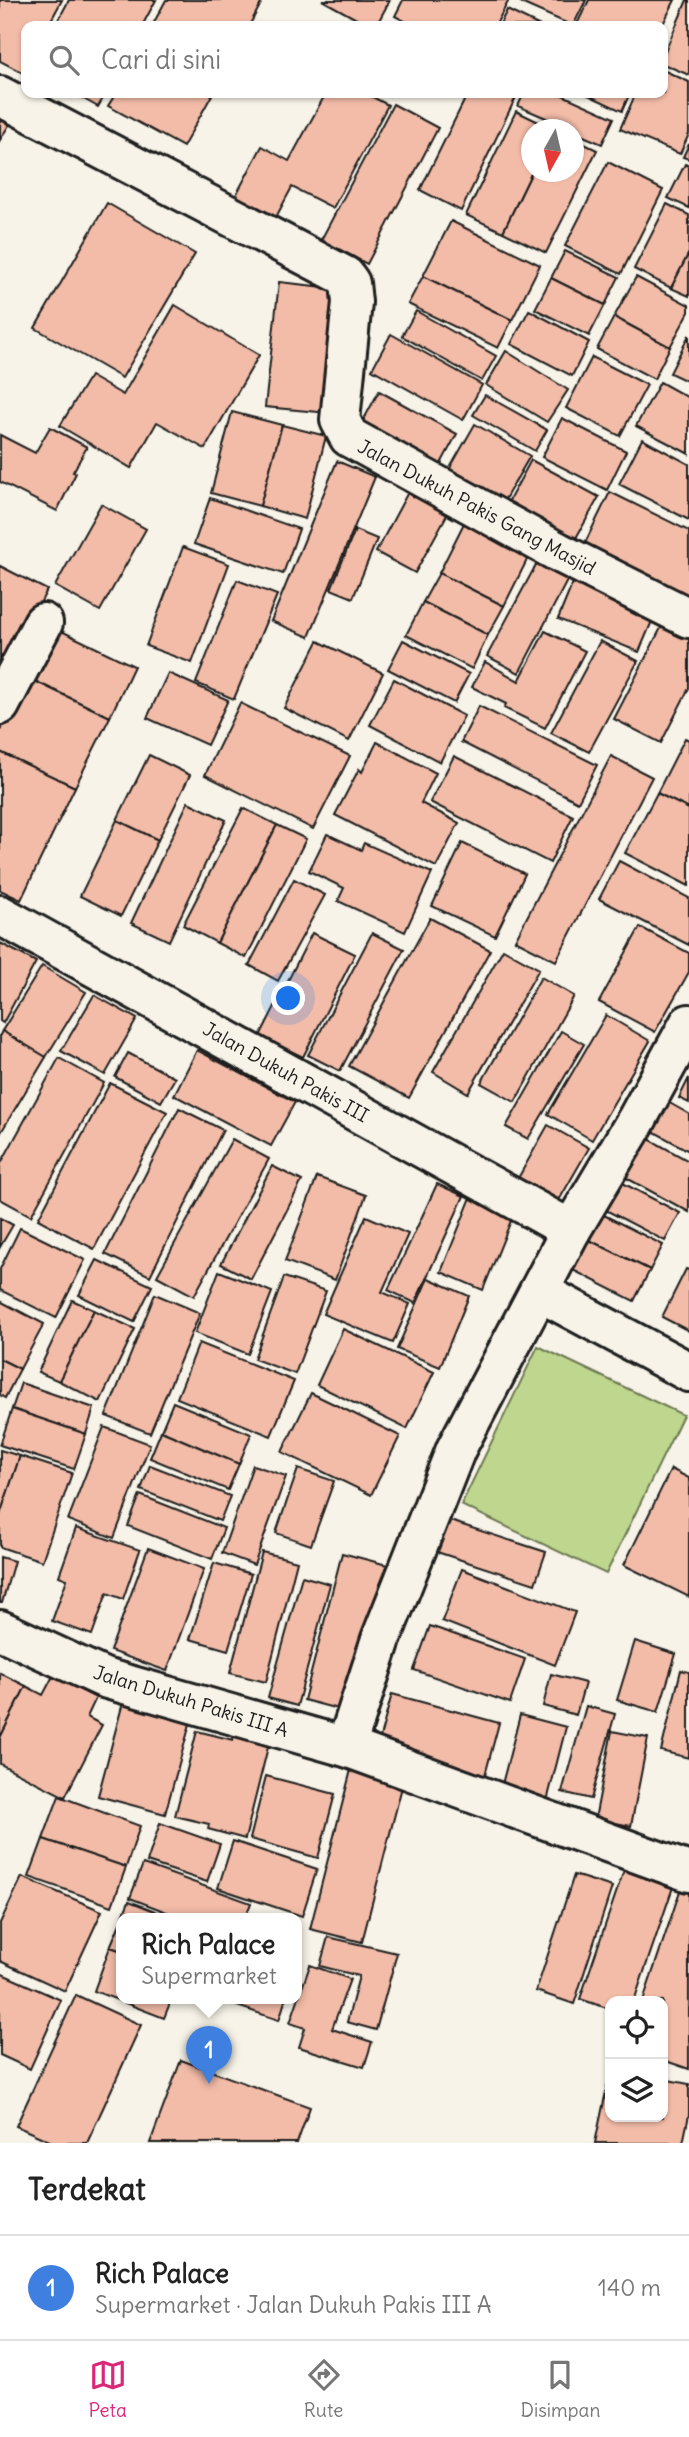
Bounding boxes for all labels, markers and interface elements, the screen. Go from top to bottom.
search box [21,21,668,98]
icon: search [45,41,83,79]
text: Cari di sini [101,43,221,76]
north arrow [521,119,584,182]
street label: Jalan Dukuh Pakis Gang Masjid [354,434,600,580]
your location [271,981,305,1015]
street label: Jalan Dukuh Pakis III [199,1016,373,1128]
street label: Jalan Dukuh Pakis III A [91,1660,291,1742]
popup [116,1913,302,2004]
text: Rich Palace [141,1928,275,1961]
text: Supermarket [141,1961,277,1990]
map controls [605,1996,668,2122]
button: locate [605,1996,668,2059]
pin: 1 [186,2026,232,2084]
button: layers [605,2059,668,2122]
text: Terdekat [28,2170,146,2208]
text: Rich Palace [95,2257,229,2290]
text: 1 [46,2273,56,2302]
text: 140 m [598,2273,661,2302]
text: Supermarket · Jalan Dukuh Pakis III A [95,2290,492,2319]
tab: Peta [89,2356,127,2422]
tab: Rute [304,2356,343,2422]
tab: Disimpan [520,2356,600,2422]

